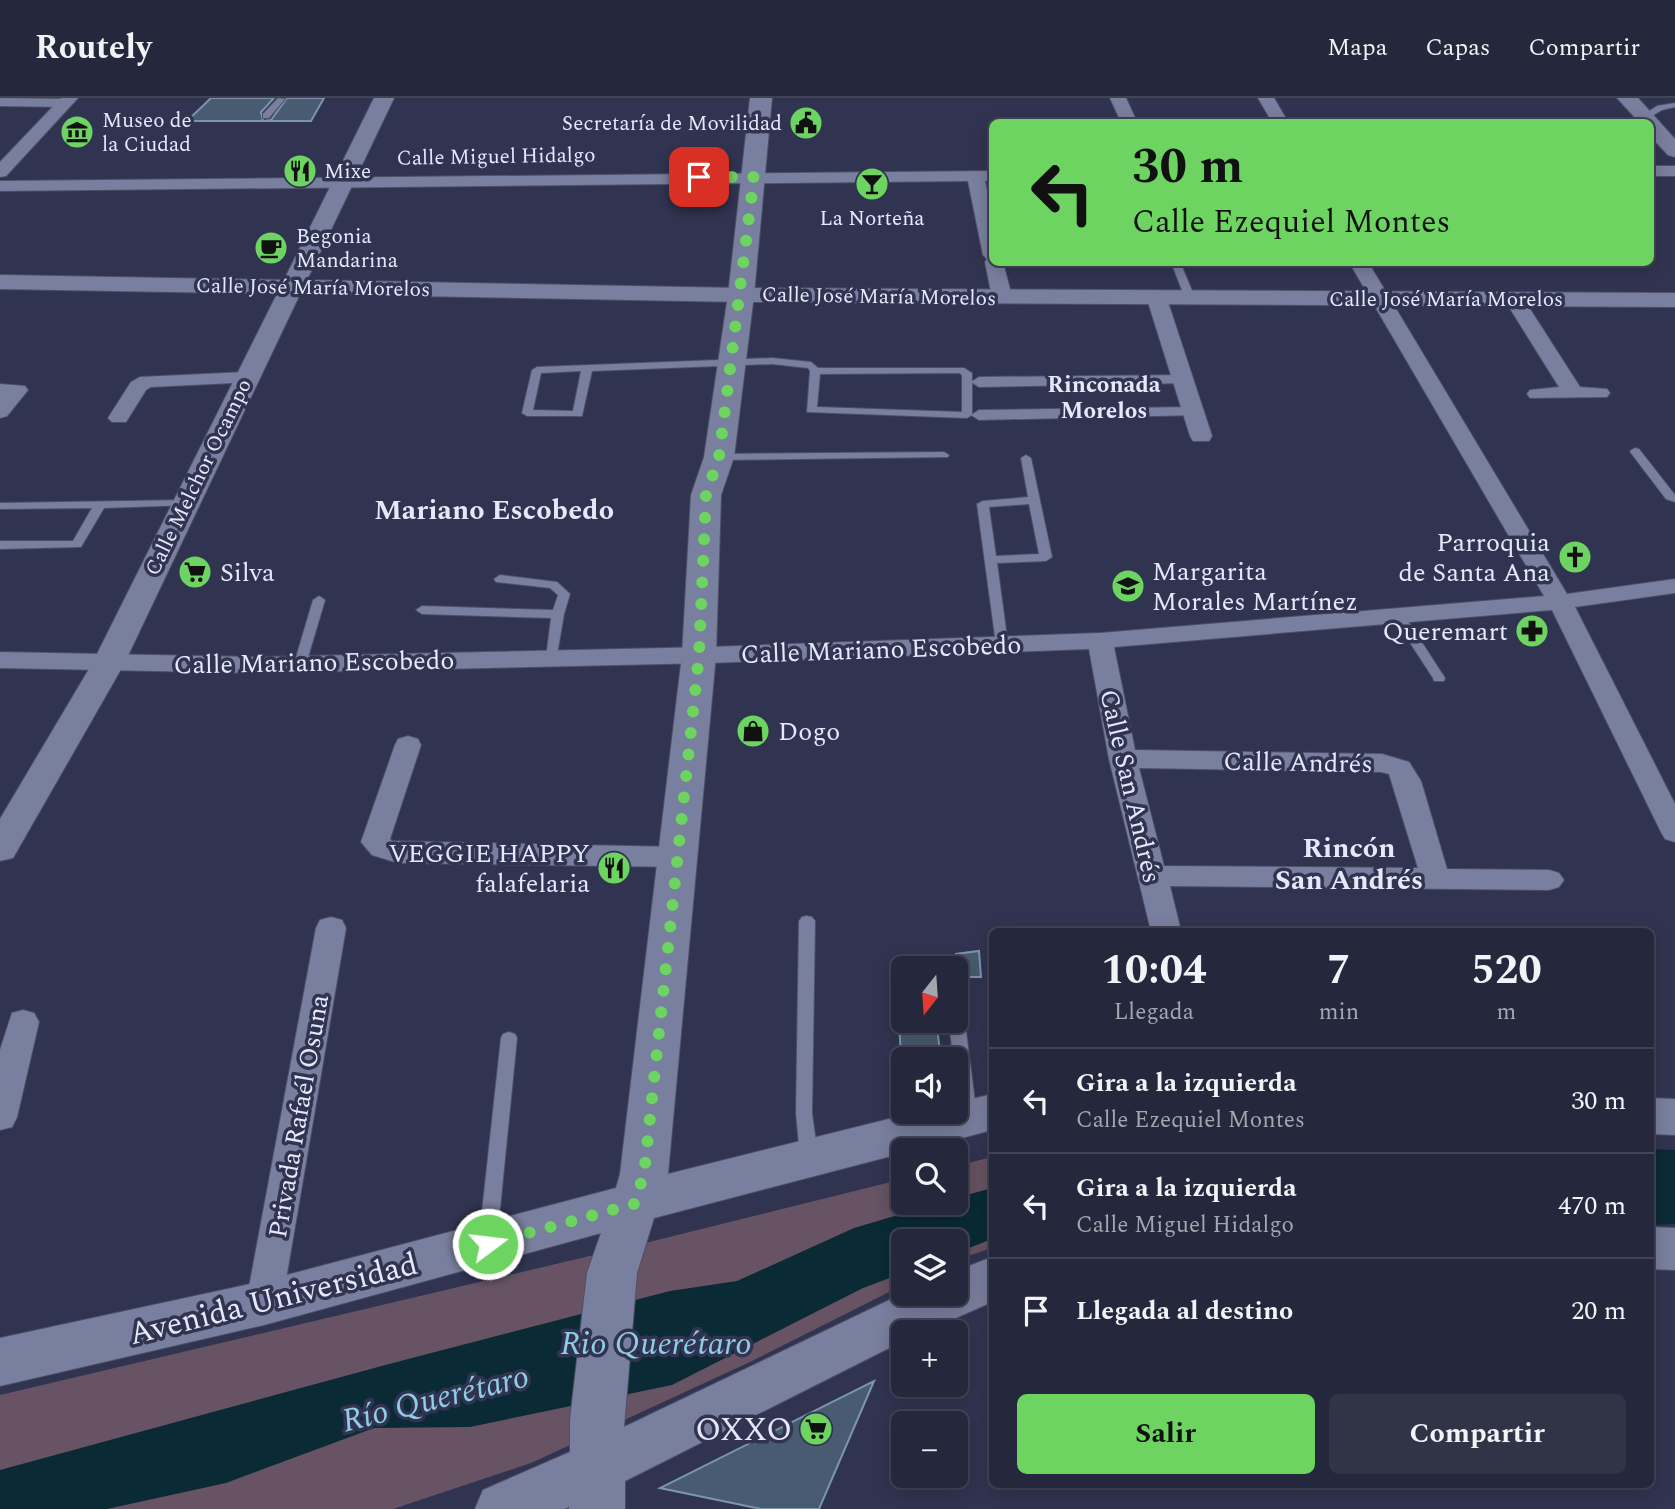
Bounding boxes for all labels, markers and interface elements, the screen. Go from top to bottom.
text: Routely [35,23,152,73]
text: Mapa [1327,30,1387,66]
text: Capas [1425,30,1490,66]
text: Compartir [1528,30,1640,66]
public building icon: Secretaría de Movilidad [787,104,825,142]
place label: Museo de la Ciudad [102,105,192,161]
place label: Secretaría de Movilidad [562,108,782,140]
museum icon: Museo de la Ciudad [58,113,96,151]
text: 30 m [1132,130,1243,205]
street label: Calle Miguel Hidalgo [396,139,596,175]
pin [669,147,729,207]
icon: left [1017,147,1108,238]
restaurant icon: Mixe [281,152,319,190]
place label: Mixe [324,156,371,188]
icon: arrive [680,158,718,196]
bar icon: La Norteña [853,165,891,203]
text: Calle Ezequiel Montes [1132,198,1450,247]
place label: La Norteña [819,203,925,235]
place label: Begonia Mandarina [296,221,399,277]
cafe icon: Begonia Mandarina [252,229,290,267]
street label: Calle José María Morelos [196,270,430,306]
street label: Calle José María Morelos [762,279,996,315]
street label: Calle José María Morelos [1329,284,1563,316]
district label: Rinconada Morelos [1047,368,1161,429]
street label: Calle Melchor Ocampo [137,374,261,581]
district label: Mariano Escobedo [374,489,614,532]
place label: Parroquia de Santa Ana [1399,523,1550,593]
church icon: Parroquia de Santa Ana [1556,538,1594,576]
place label: Margarita Morales Martínez [1152,552,1358,622]
supermarket icon: Silva [176,553,214,591]
place label: Silva [220,553,275,593]
school or university icon: Margarita Morales Martínez [1109,567,1147,605]
place label: Queremart [1382,612,1508,652]
pharmacy icon: Queremart [1513,612,1551,650]
street label: Calle Mariano Escobedo [740,625,1022,675]
street label: Calle Mariano Escobedo [173,641,455,685]
street label: Calle San Andrés [1088,685,1172,887]
shop icon: Dogo [734,712,772,750]
place label: Dogo [778,712,840,752]
street label: Calle Andrés [1223,742,1373,784]
district label: Rincón San Andrés [1275,827,1423,902]
place label: VEGGIE HAPPY falafelaria [388,834,590,904]
restaurant icon: VEGGIE HAPPY falafelaria [595,849,633,887]
text: 10:04 [1101,939,1207,1002]
text: 7 [1327,939,1351,1002]
text: 520 [1471,939,1542,1002]
north arrow [891,956,968,1032]
map controls [891,956,968,1488]
street label: Privada Rafaél Osuna [258,991,340,1241]
text: Llegada [1114,995,1194,1030]
text: min [1319,995,1359,1030]
text: m [1497,995,1516,1030]
button: sound [891,1047,968,1124]
text: Gira a la izquierda [1076,1063,1297,1103]
text: 30 m [1571,1081,1626,1121]
icon: left [1017,1082,1055,1120]
text: Calle Ezequiel Montes [1076,1103,1305,1138]
button: search [891,1138,968,1215]
text: Gira a la izquierda [1076,1168,1297,1208]
text: 470 m [1558,1186,1626,1226]
icon: left [1017,1187,1055,1225]
position arrow [451,1207,525,1281]
text: Calle Miguel Hidalgo [1076,1208,1294,1243]
button: layers [891,1229,968,1306]
street label: Avenida Universidad [124,1240,423,1359]
text: Llegada al destino [1076,1291,1293,1331]
text: 20 m [1571,1291,1626,1331]
icon: arrive [1017,1292,1055,1330]
water label: Rio Querétaro [560,1319,752,1369]
button: + [891,1320,968,1397]
water label: Río Querétaro [337,1352,534,1446]
button: Salir [1017,1394,1315,1474]
button: Compartir [1329,1394,1626,1474]
place label: OXXO [695,1406,792,1455]
supermarket icon: OXXO [797,1410,835,1448]
button: − [891,1411,968,1488]

